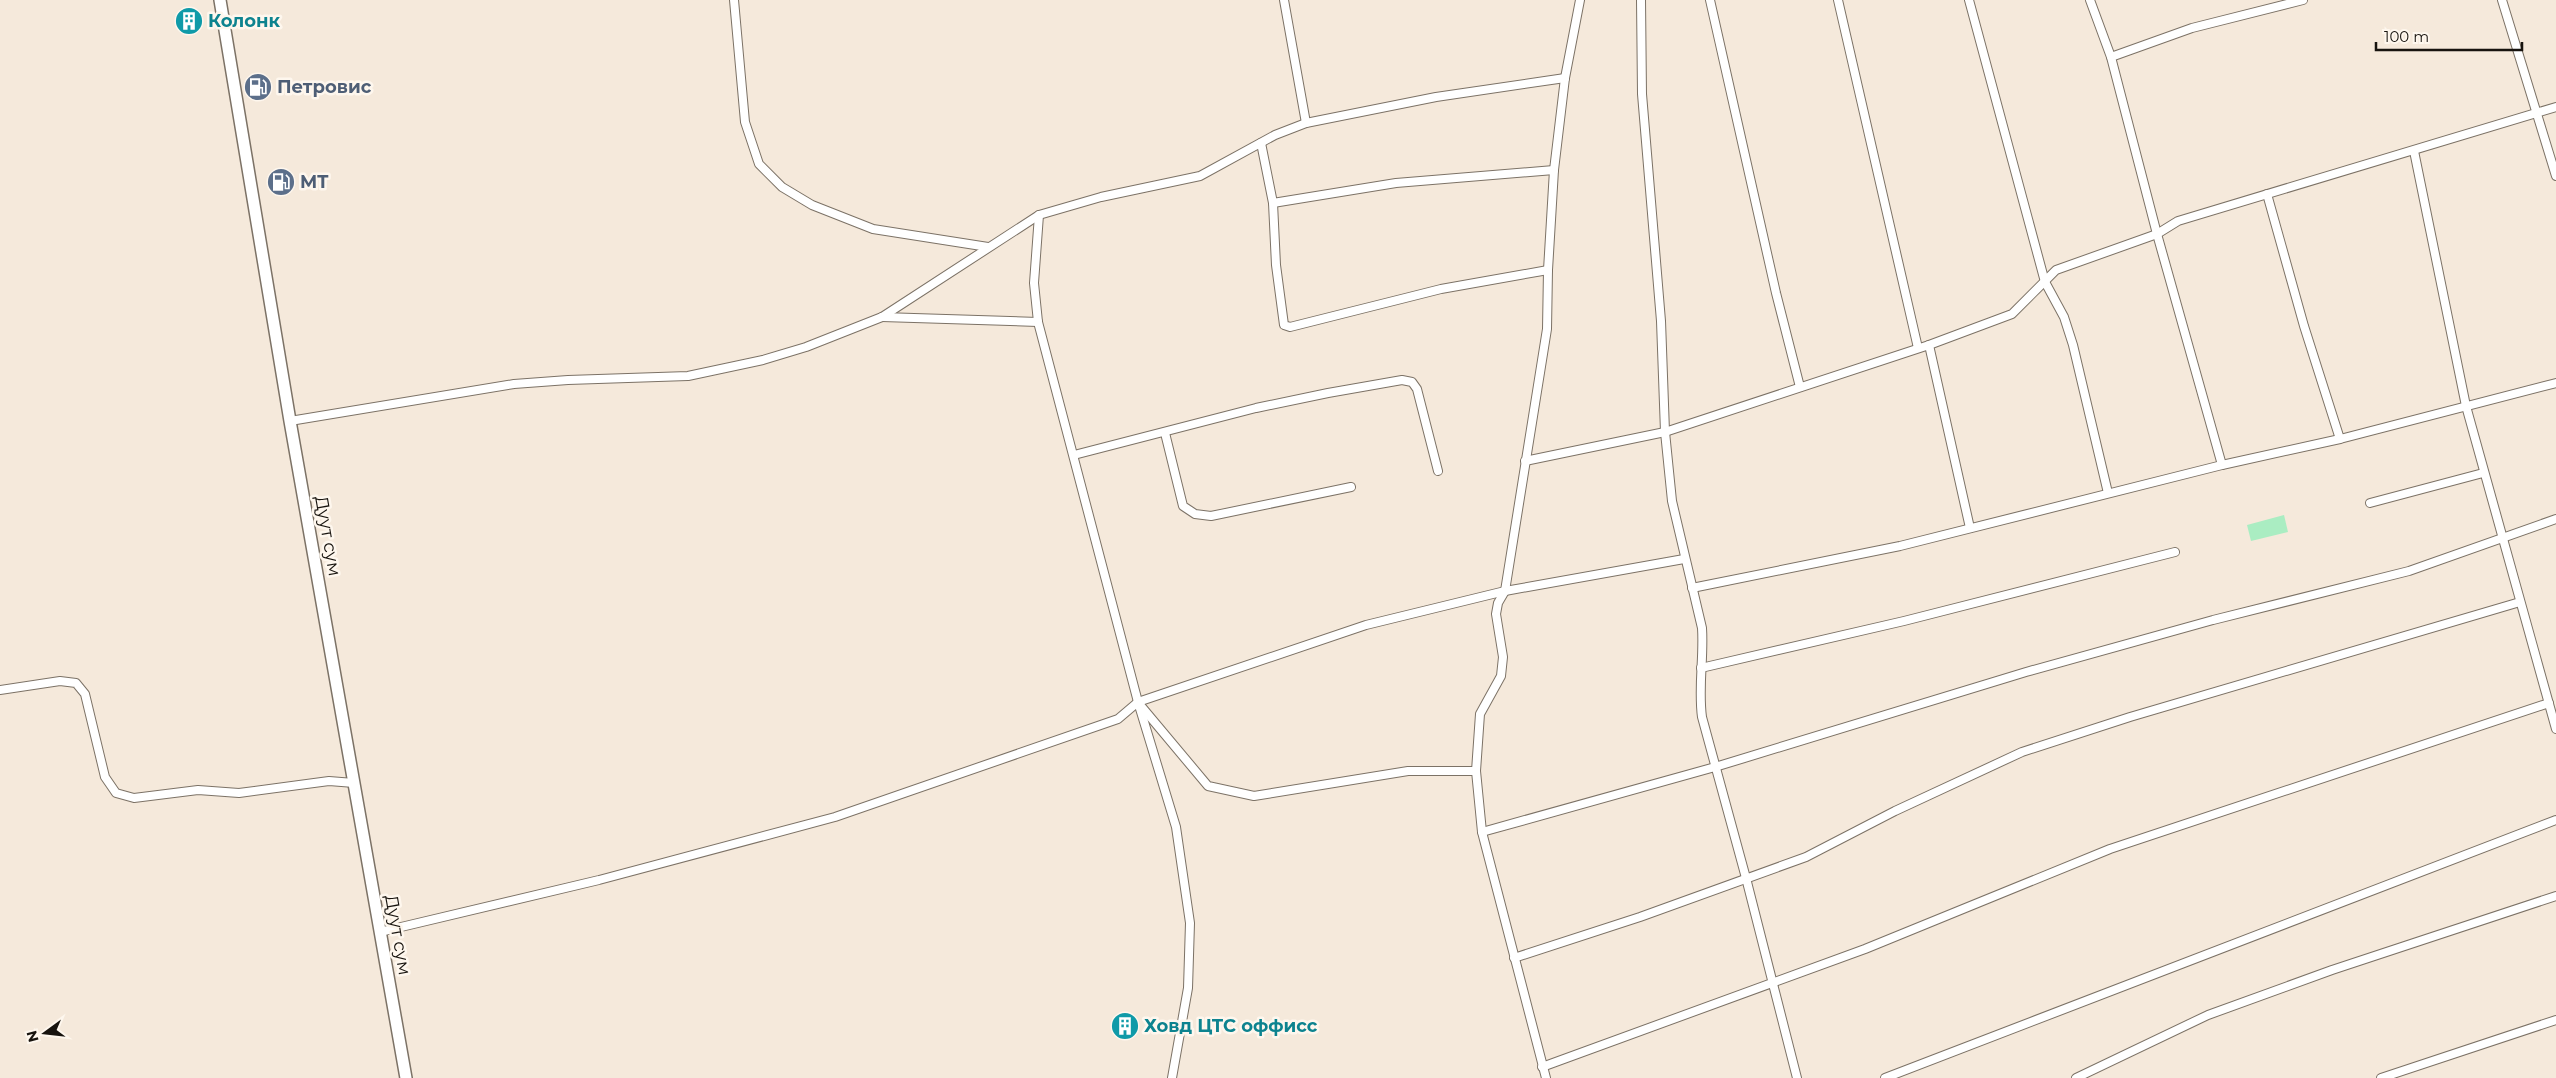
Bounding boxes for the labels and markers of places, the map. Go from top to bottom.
building icon: Колонк [174,6,204,36]
place label: Колонк [208,10,281,32]
fuel station icon: Петровиc [243,72,273,102]
place label: Петровиc [277,76,372,98]
fuel station icon: MT [266,167,296,197]
place label: MT [300,171,329,193]
building icon: Ховд ЦТС оффисс [1110,1011,1140,1041]
place label: Ховд ЦТС оффисс [1144,1015,1318,1037]

